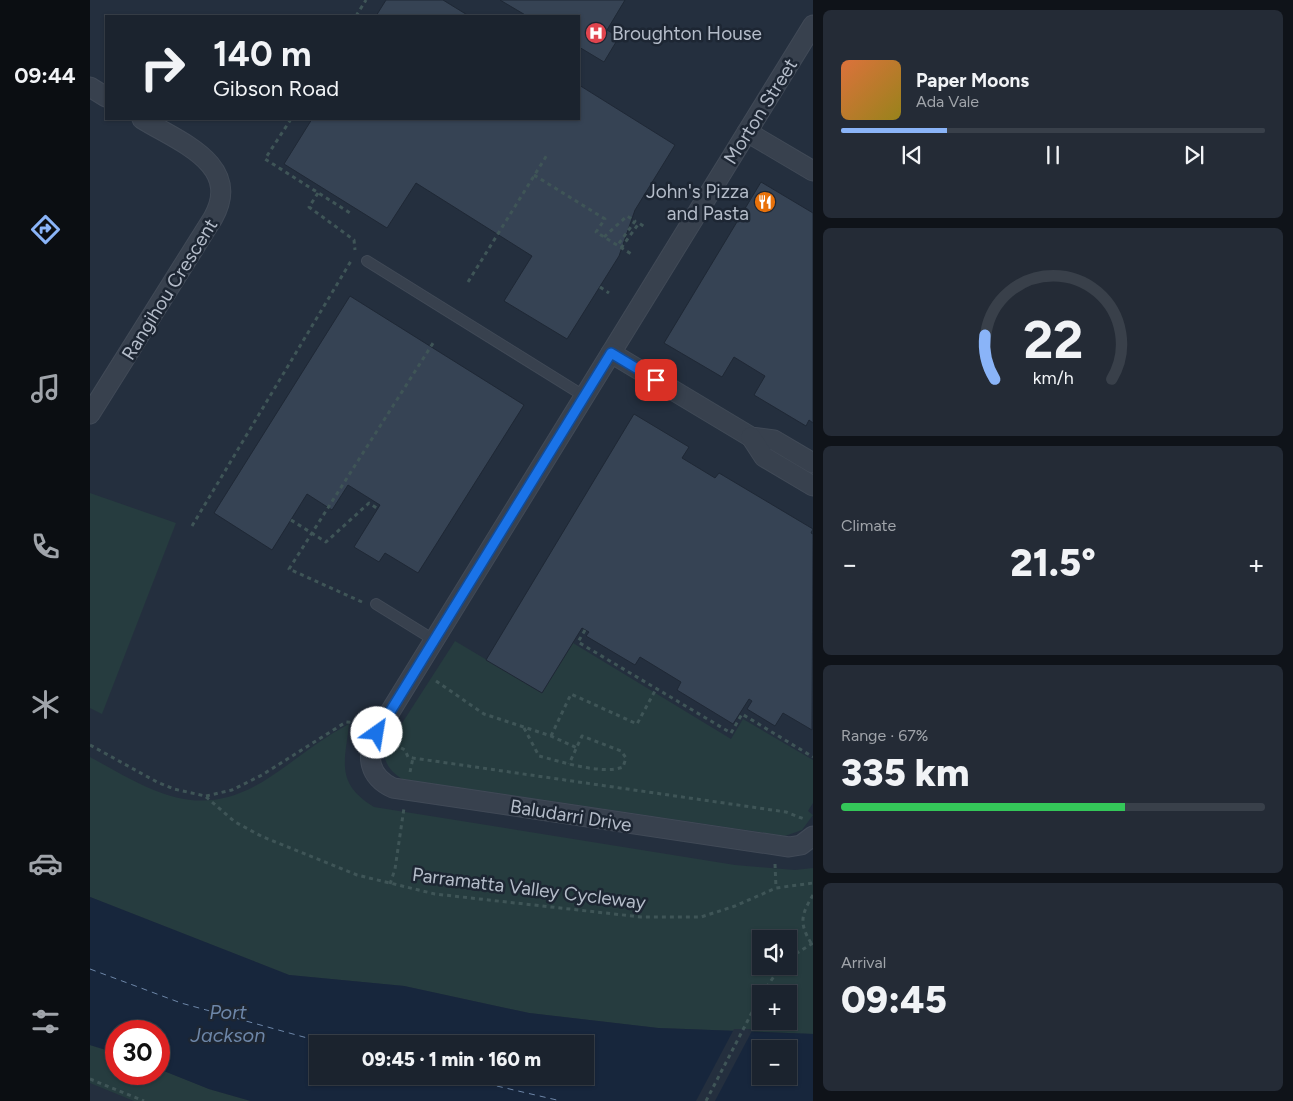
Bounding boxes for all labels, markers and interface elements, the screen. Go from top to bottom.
hospital icon: Broughton House [584,21,608,45]
place label: Broughton House [612,22,762,45]
text: 140 m [213,33,311,75]
icon: right [130,35,195,100]
street label: Morton Street [719,54,802,168]
text: 09:44 [14,62,76,89]
text: Paper Moons [916,69,1029,92]
text: Gibson Road [213,75,339,102]
text: Ada Vale [916,92,979,111]
icon: previous [898,141,926,169]
icon: pause [1039,141,1067,169]
icon: next [1180,141,1208,169]
place label: John's Pizza and Pasta [646,180,749,225]
restaurant icon: John's Pizza and Pasta [753,190,777,214]
icon: directions [28,212,63,247]
street label: Rangihou Crescent [117,214,222,364]
text: 22 [1023,309,1083,371]
pin [635,359,677,401]
icon: arrive [642,366,670,394]
text: km/h [1033,367,1073,388]
icon: music [28,371,63,406]
text: Climate [841,516,896,535]
icon: phone [28,529,63,564]
text: 21.5° [1010,540,1096,586]
text: − [841,547,858,581]
text: + [1248,547,1265,581]
icon: climate [28,687,63,722]
position arrow [350,706,402,758]
text: Range · 67% [841,726,928,745]
text: 335 km [841,750,970,796]
street label: Baludarri Drive [508,795,633,836]
icon: car [28,846,63,881]
street label: Parramatta Valley Cycleway [411,863,647,914]
map controls [752,930,797,1085]
button: sound [752,930,797,975]
text: Arrival [841,953,886,972]
text: 09:45 [841,977,947,1023]
button: + [752,985,797,1030]
water label: Port Jackson [190,1000,265,1047]
icon: filters [28,1004,63,1039]
speed limit sign: 30 [105,1020,170,1085]
button: − [752,1040,797,1085]
text: 09:45 · 1 min · 160 m [362,1048,541,1071]

